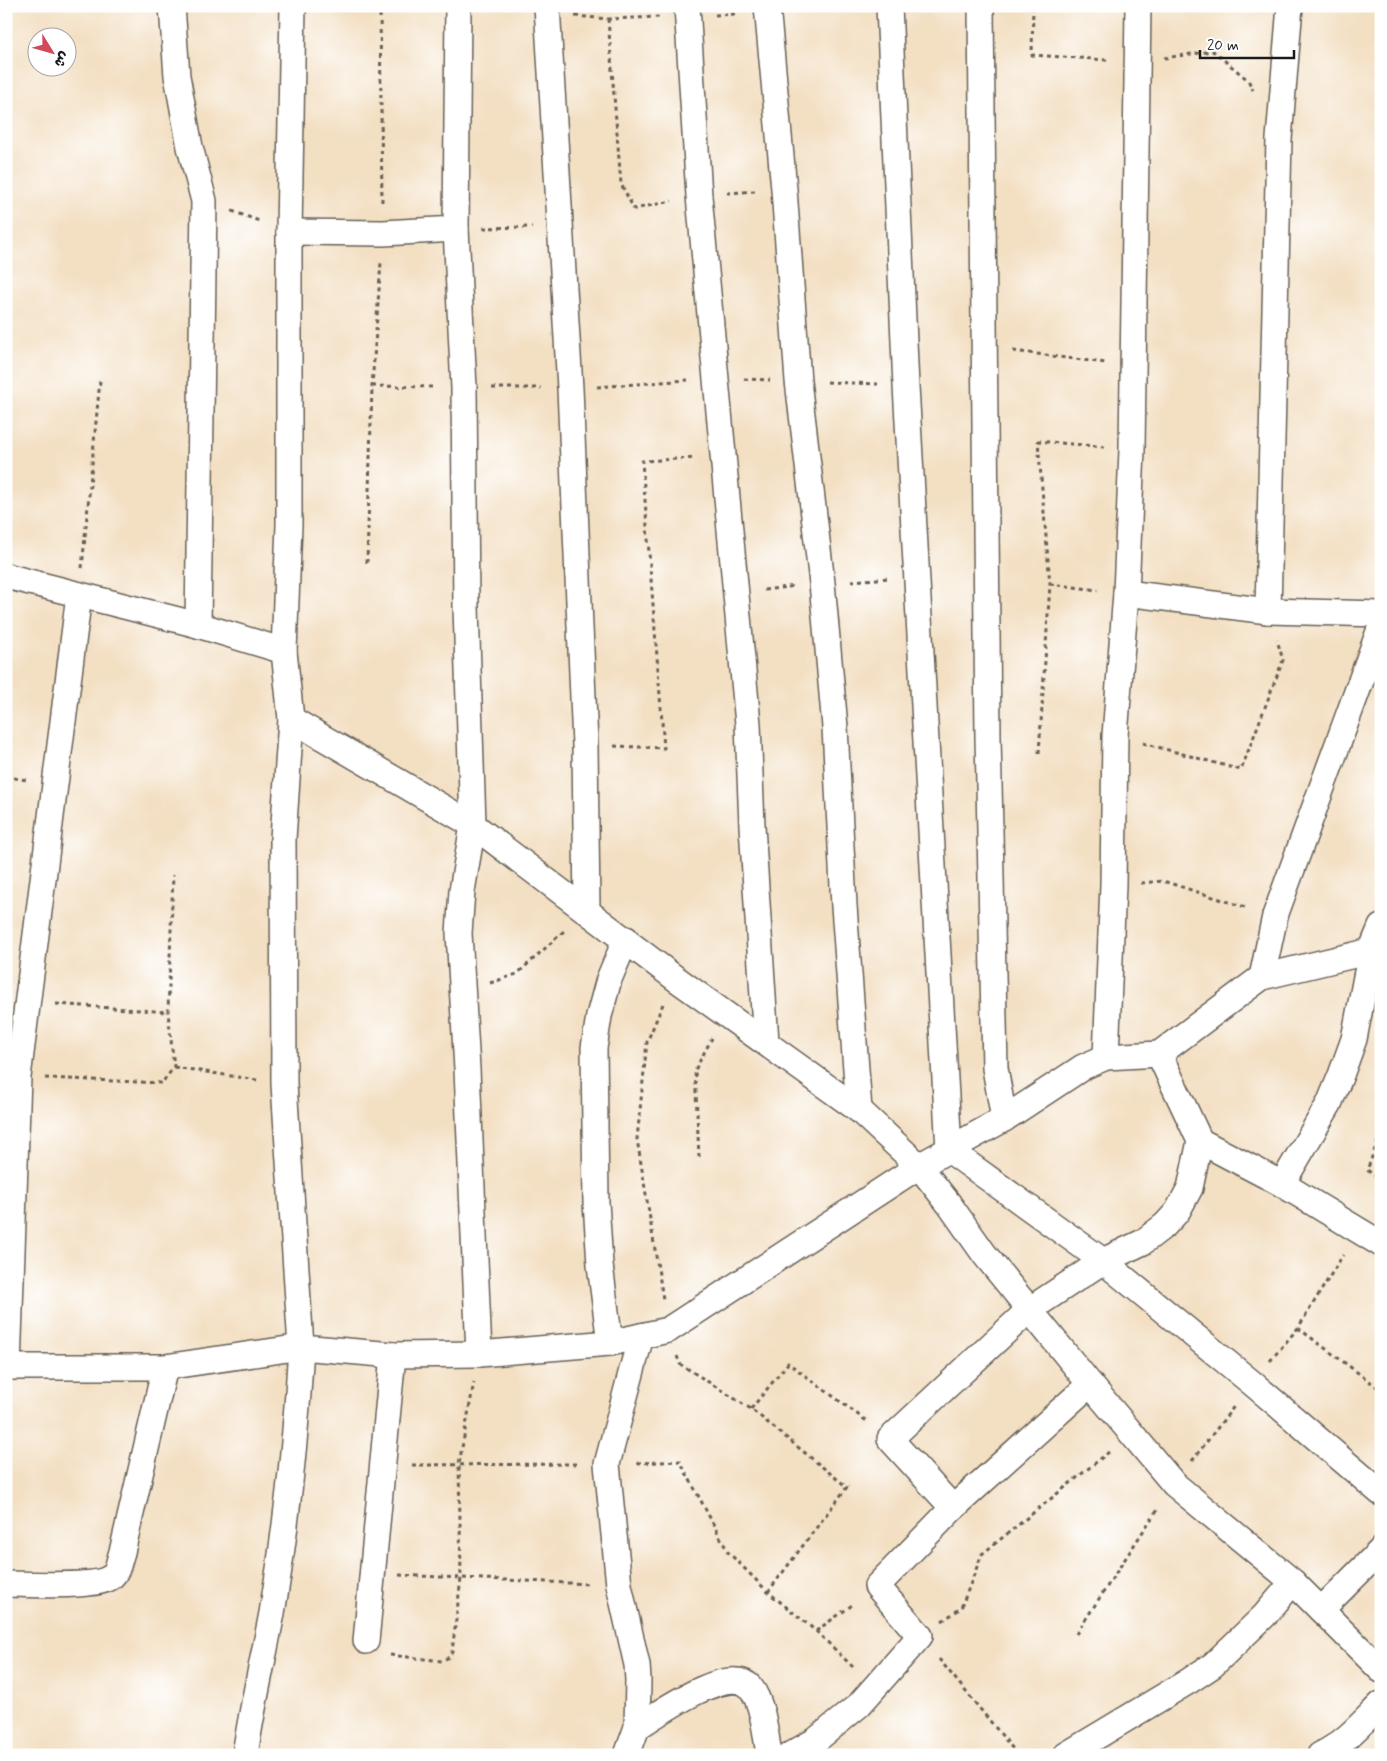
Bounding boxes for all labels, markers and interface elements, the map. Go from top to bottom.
north arrow [28,28,78,78]
scale bar [1200,28,1293,60]
text: 20 m [1207,36,1239,56]
text: ش [50,48,73,71]

